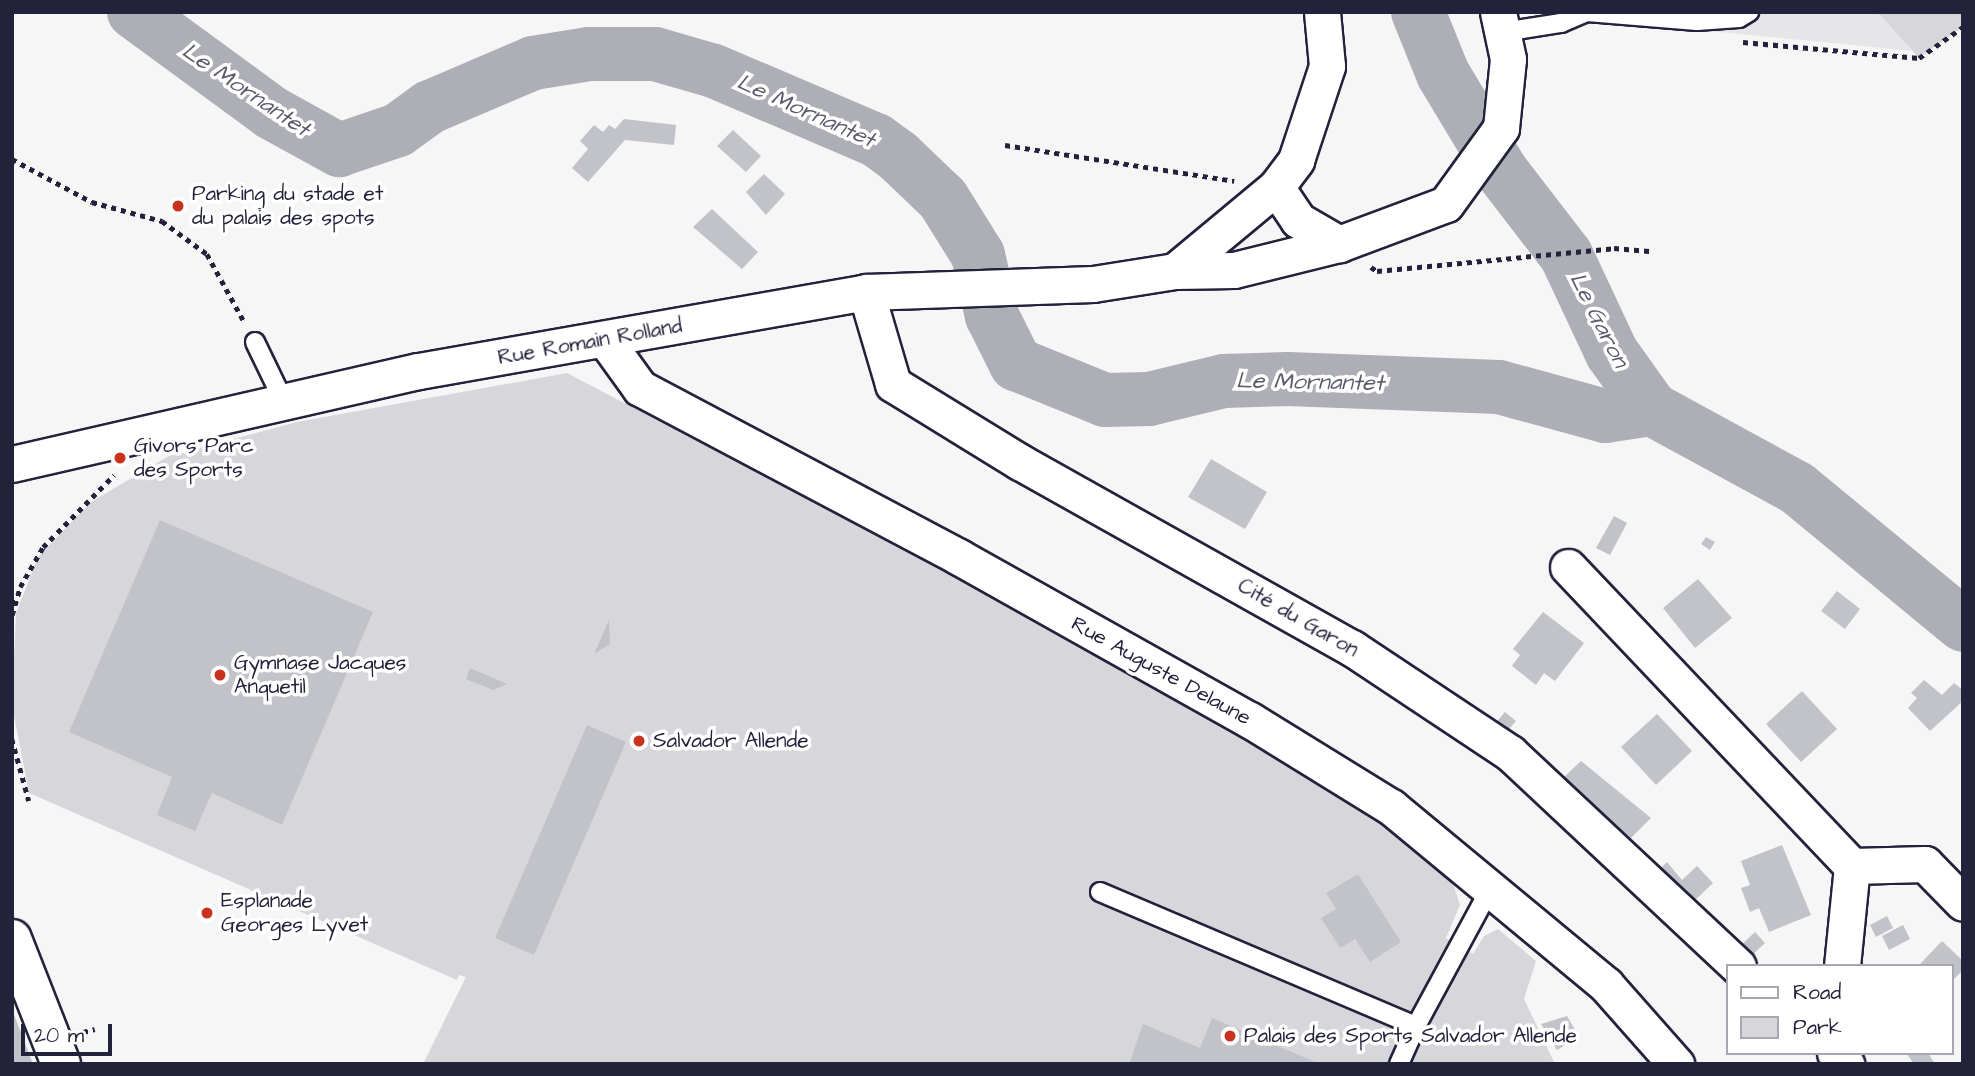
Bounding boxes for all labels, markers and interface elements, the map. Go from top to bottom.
water label: Le Mornantet [177,37,315,143]
water label: Le Mornantet [733,68,879,154]
place label: Parking du stade et du palais des spots [192,181,383,231]
marker: Parking du stade et du palais des spots [170,198,186,214]
water label: Le Garon [1563,268,1635,372]
street label: Rue Romain Rolland [496,313,684,371]
water label: Le Mornantet [1236,367,1384,397]
place label: Givors Parc des Sports [134,433,254,483]
marker: Givors Parc des Sports [112,450,128,466]
street label: Cité du Garon [1233,573,1363,663]
street label: Rue Auguste Delaune [1067,611,1255,731]
place label: Gymnase Jacques Anquetil [234,650,406,700]
marker: Gymnase Jacques Anquetil [212,667,228,683]
place label: Salvador Allende [653,728,809,754]
marker: Salvador Allende [631,733,647,749]
place label: Esplanade Georges Lyvet [221,888,368,938]
marker: Esplanade Georges Lyvet [199,905,215,921]
legend [1727,964,1954,1055]
text: Road [1793,978,1841,1007]
scale bar [24,1010,116,1054]
text: Park [1793,1013,1842,1042]
text: 20 m [34,1021,84,1050]
place label: Palais des Sports Salvador Allende [1244,1023,1577,1049]
marker: Palais des Sports Salvador Allende [1222,1028,1238,1044]

